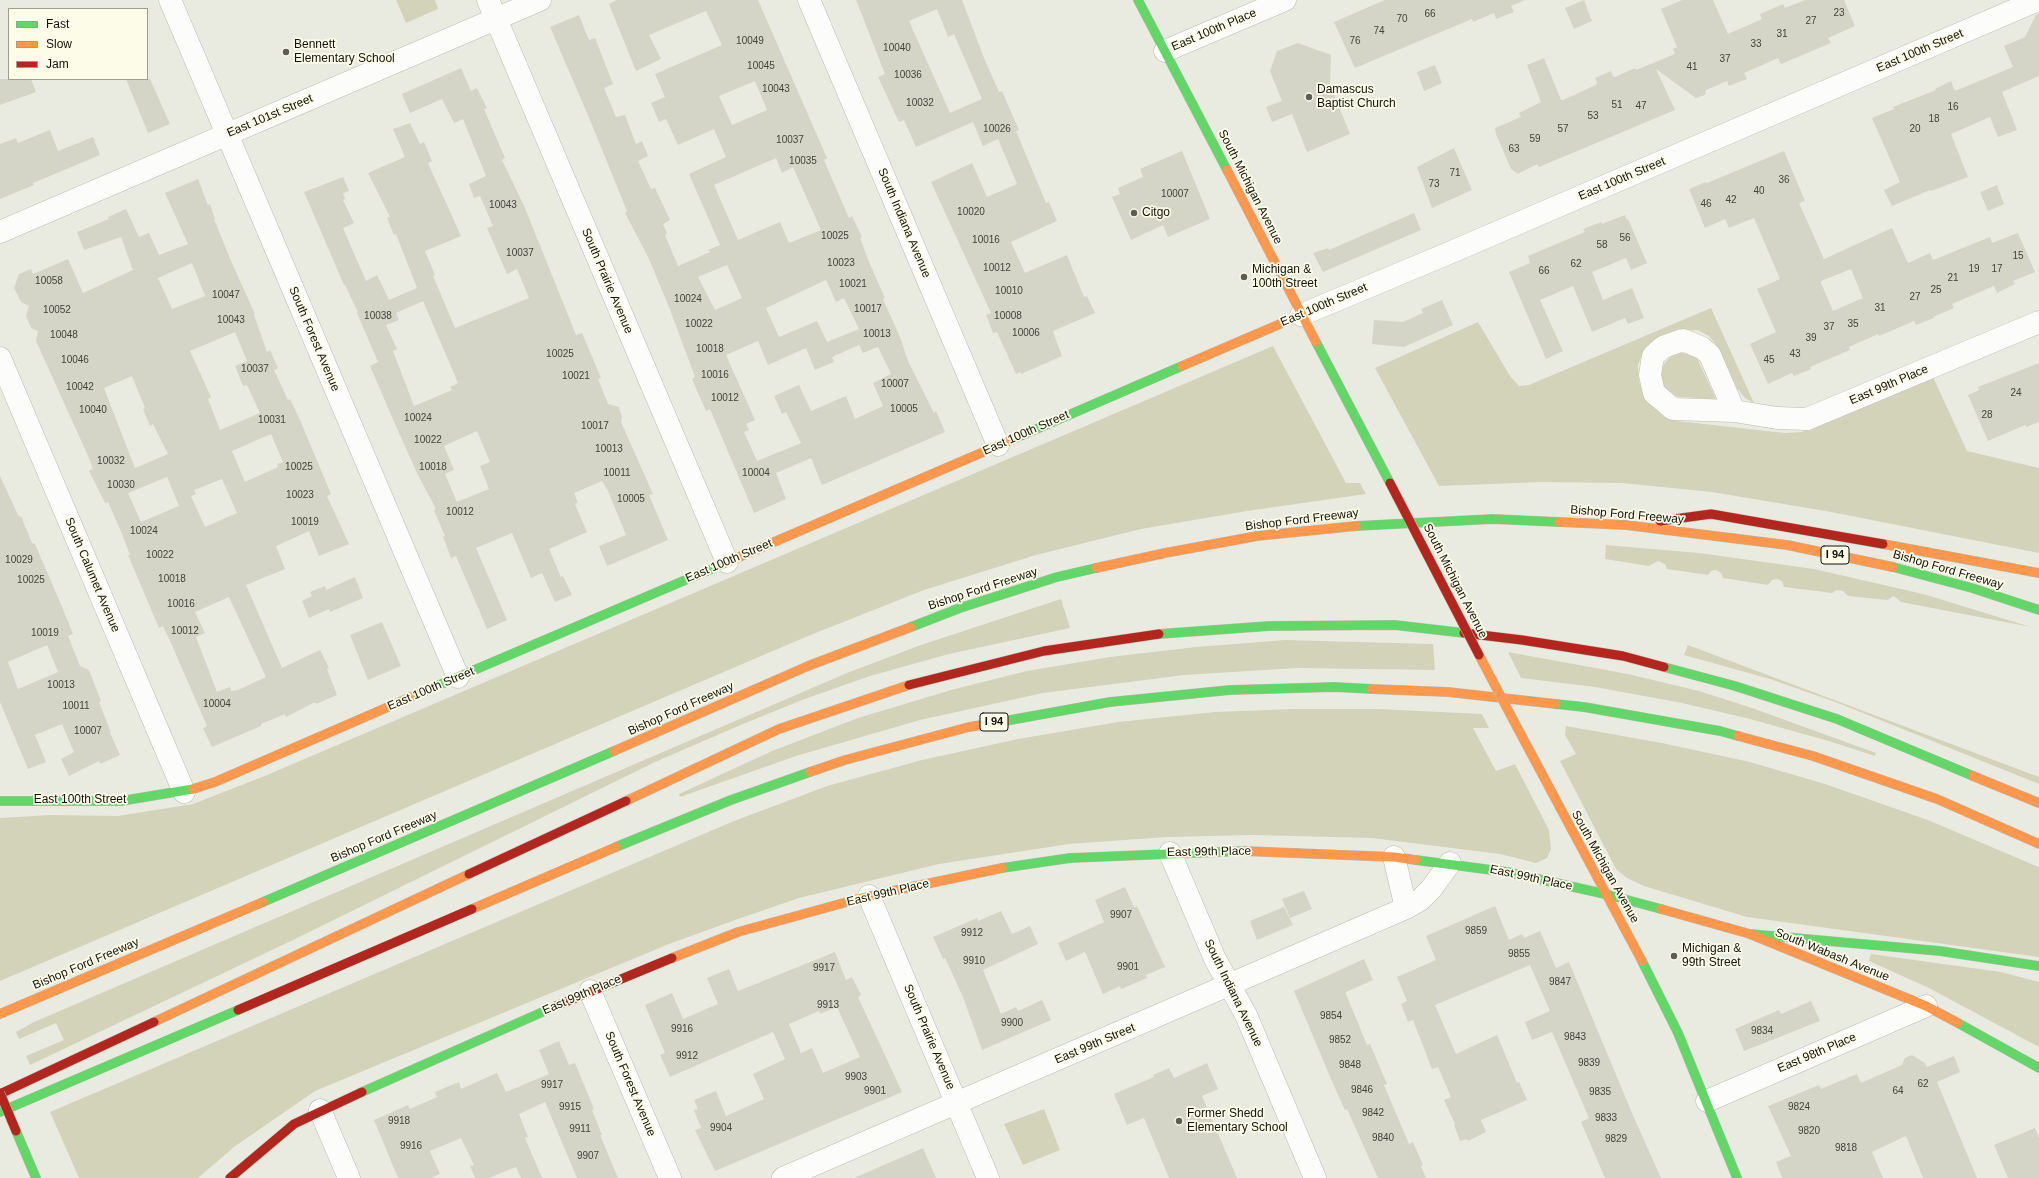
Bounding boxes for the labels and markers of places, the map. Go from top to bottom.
place label: Bennett Elementary School [294,38,395,66]
marker: Bennett Elementary School [281,47,291,57]
place label: Damascus Baptist Church [1317,83,1396,111]
marker: Damascus Baptist Church [1304,92,1314,102]
place label: Citgo [1142,206,1170,220]
marker: Citgo [1129,208,1139,218]
place label: Michigan & 100th Street [1252,263,1317,291]
marker: Michigan & 100th Street [1239,272,1249,282]
place label: Michigan & 99th Street [1682,942,1741,970]
marker: Michigan & 99th Street [1669,951,1679,961]
place label: Former Shedd Elementary School [1187,1107,1288,1135]
marker: Former Shedd Elementary School [1174,1116,1184,1126]

